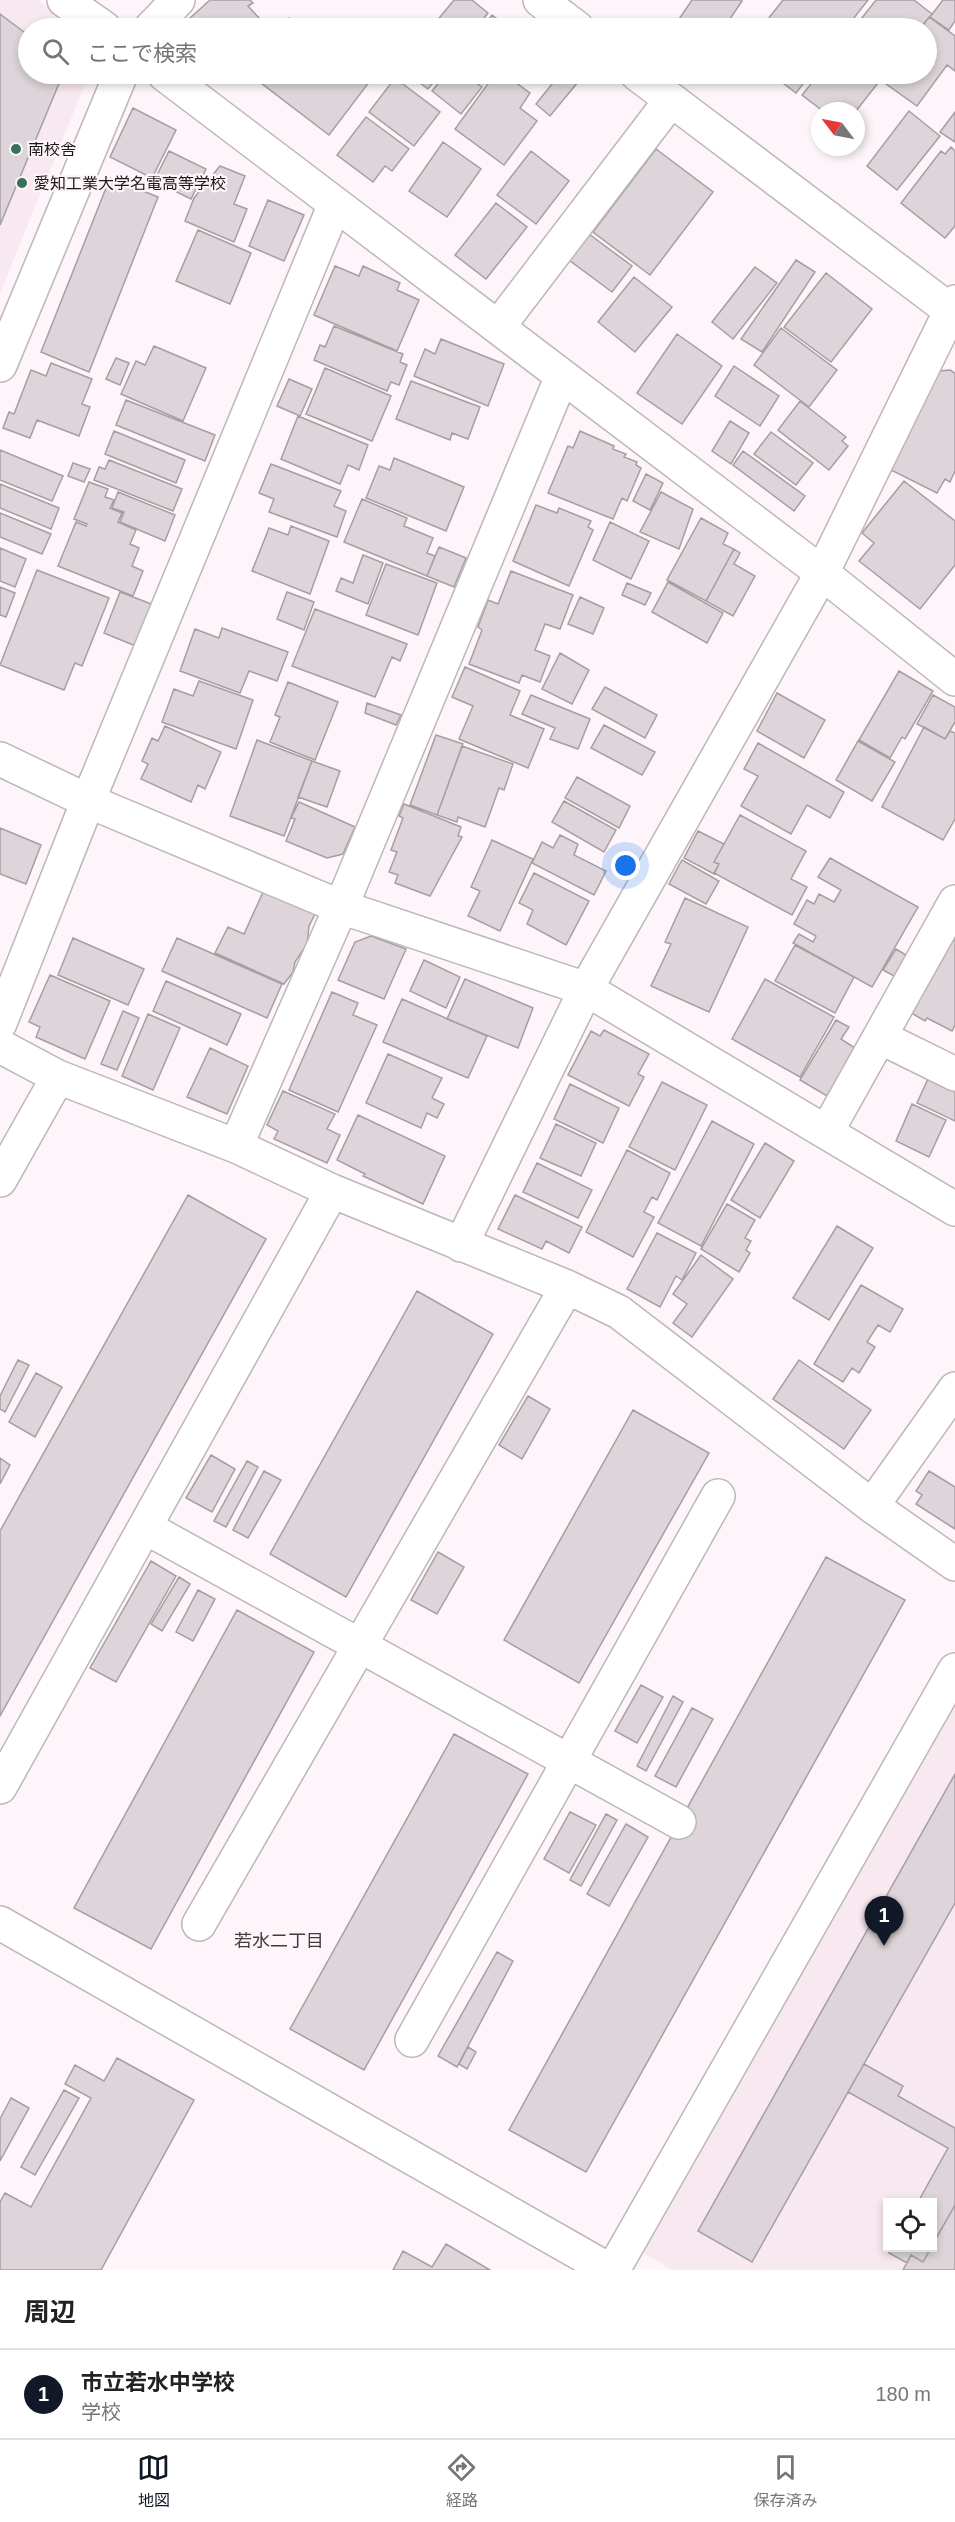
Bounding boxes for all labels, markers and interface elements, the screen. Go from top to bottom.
search box [18,18,937,84]
icon: search [39,35,72,68]
text: ここで検索 [87,41,197,66]
north arrow [811,102,865,156]
place label: 南校舎 [28,141,76,158]
marker: 南校舎 [9,142,23,156]
place label: 愛知工業大学名電高等学校 [34,175,226,192]
marker: 愛知工業大学名電高等学校 [15,176,29,190]
your location [611,851,640,880]
pin: 1 [864,1896,904,1946]
district label: 若水二丁目 [234,1931,324,1951]
map controls [883,2198,937,2252]
button: locate [883,2198,937,2252]
text: 周辺 [24,2297,76,2327]
text: 市立若水中学校 [81,2370,235,2395]
text: 1 [38,2383,49,2405]
text: 180 m [875,2383,931,2405]
text: 学校 [81,2401,121,2423]
tab: 地図 [137,2451,170,2511]
tab: 経路 [445,2451,478,2511]
tab: 保存済み [753,2451,817,2511]

